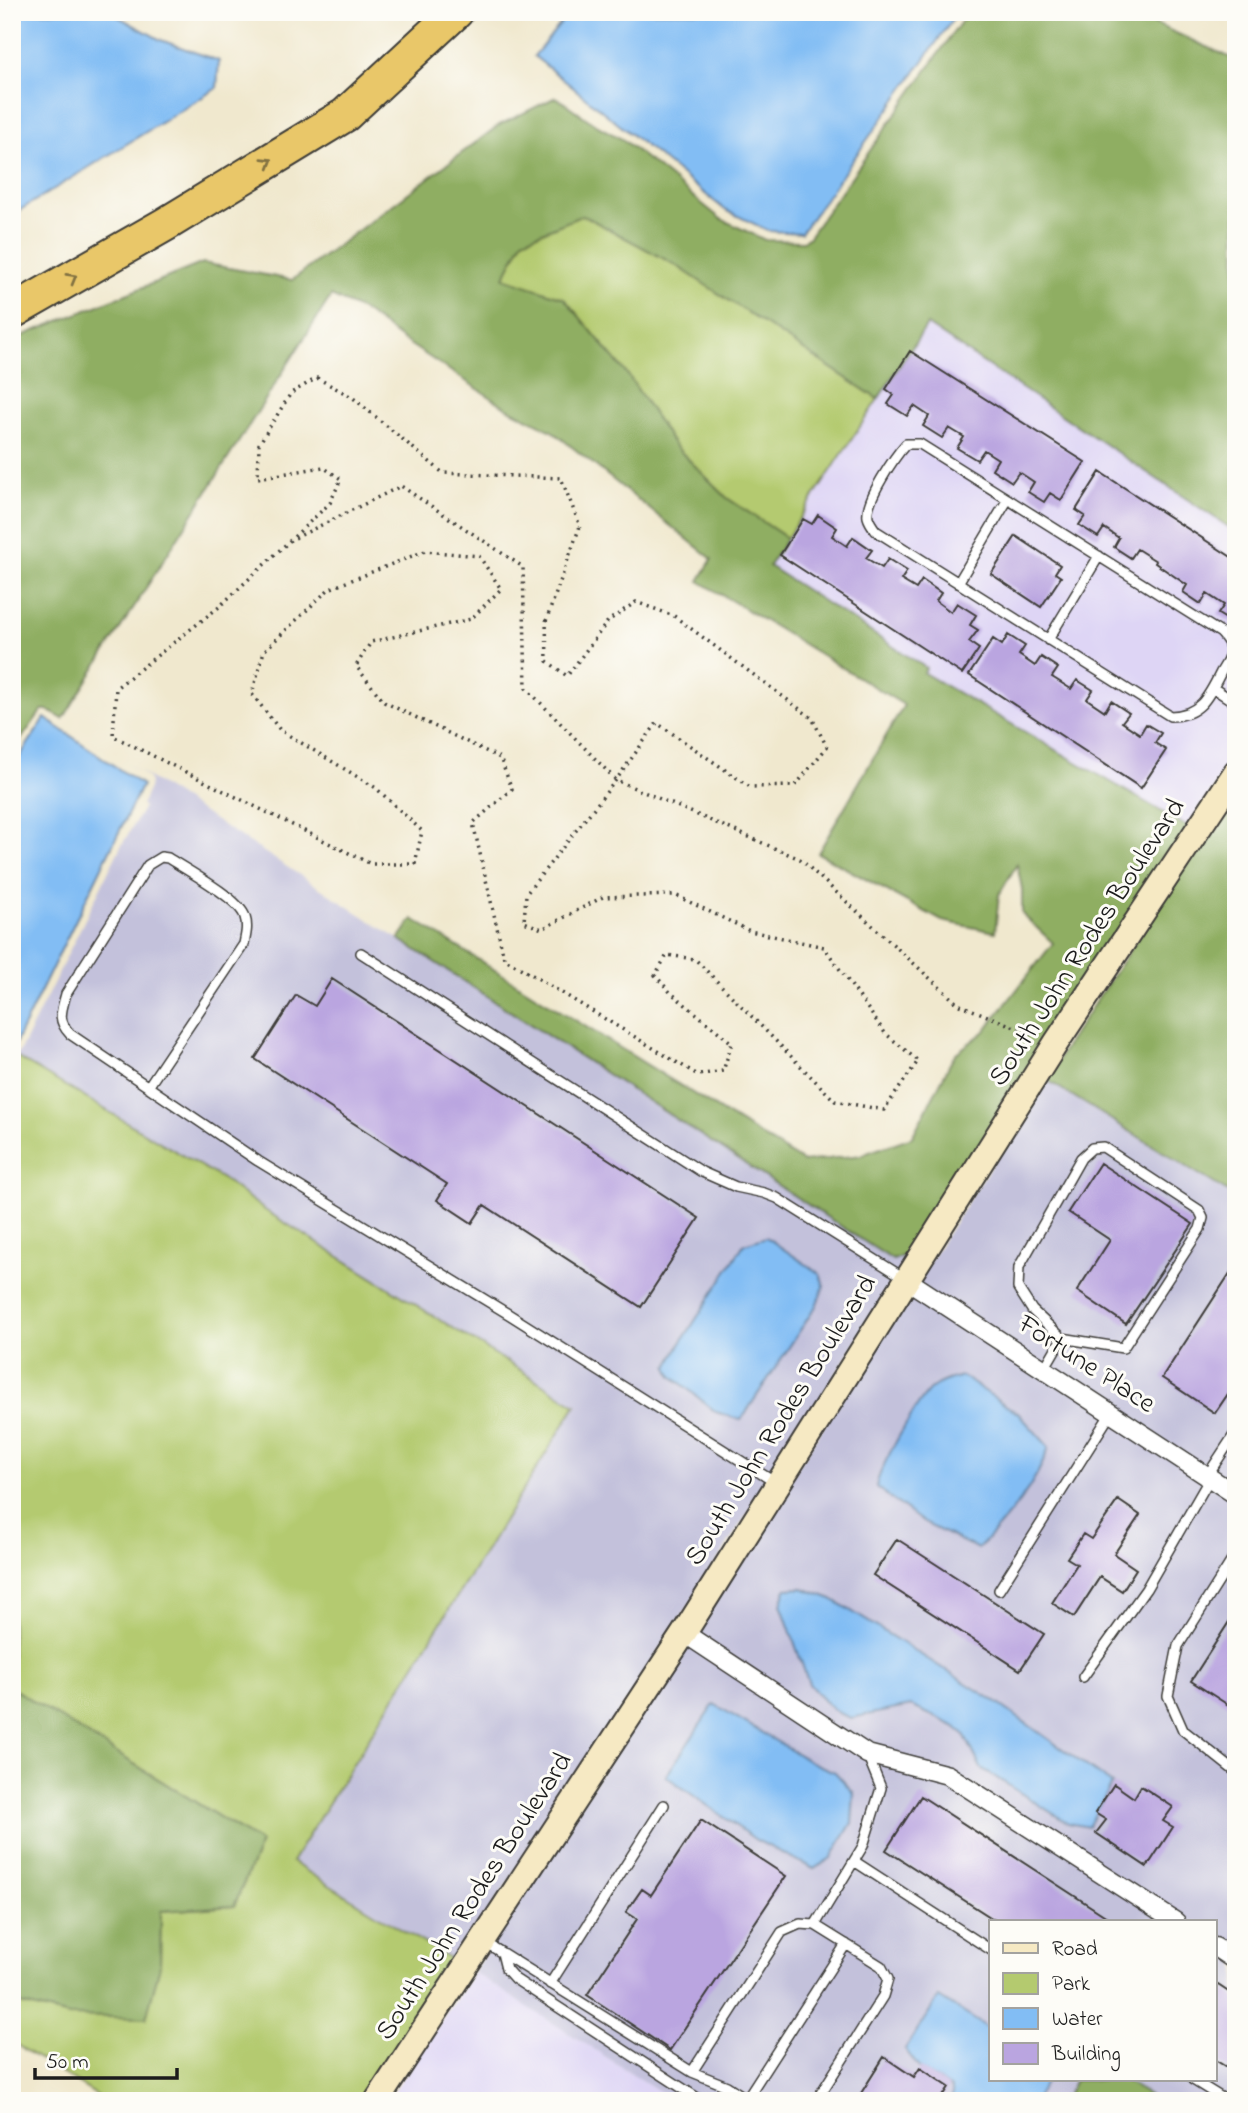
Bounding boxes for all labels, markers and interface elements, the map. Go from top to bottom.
one-way arrow [260,158,273,171]
one-way arrow [64,273,77,286]
street label: South John Rodes Boulevard [979,791,1197,1095]
street label: South John Rodes Boulevard [676,1267,889,1574]
street label: Fortune Place [1008,1305,1163,1425]
street label: South John Rodes Boulevard [366,1745,584,2049]
legend [989,1920,1216,2082]
text: Road [1052,1935,1098,1965]
text: Park [1052,1970,1091,2000]
text: Water [1052,2005,1103,2035]
scale bar [35,2036,177,2080]
text: Building [1051,2040,1121,2072]
text: 50 m [46,2048,89,2078]

